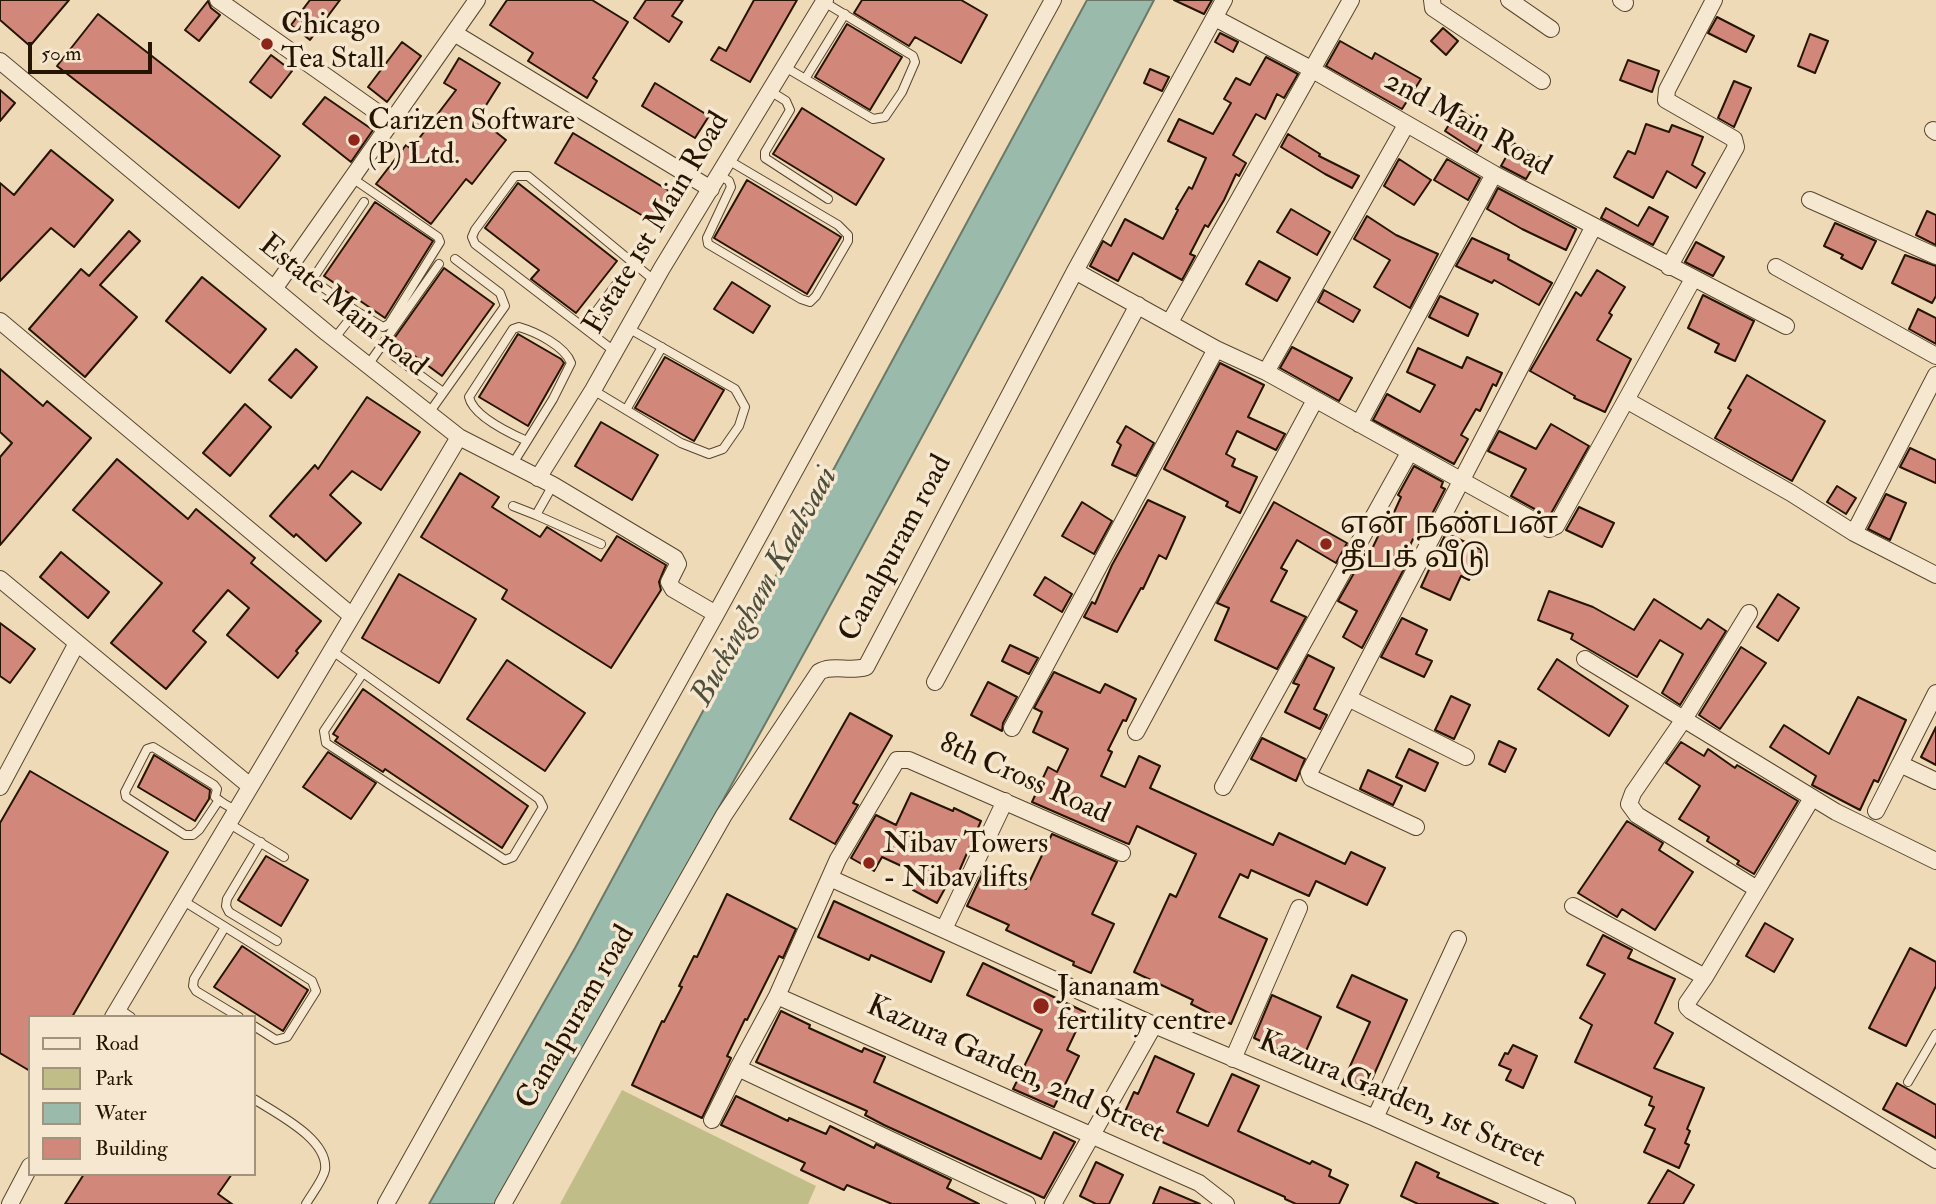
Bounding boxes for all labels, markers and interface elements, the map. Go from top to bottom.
place label: Chicago Tea Stall [281,9,385,79]
scale bar [32,28,156,72]
marker: Chicago Tea Stall [259,36,275,52]
text: 50 m [41,40,82,67]
street label: 2nd Main Road [1377,64,1557,186]
place label: Carizen Software (P) Ltd. [368,105,575,176]
street label: Estate 1st Main Road [577,106,739,342]
marker: Carizen Software (P) Ltd. [346,132,362,148]
street label: Estate Main road [251,228,433,386]
street label: Canalpuram road [833,450,961,648]
water label: Buckingham Kaalvaai [684,461,848,713]
place label: என் நண்பன் தீபக் வீடு [1340,509,1558,580]
marker: என் நண்பன் தீபக் வீடு [1318,536,1334,552]
street label: 8th Cross Road [933,726,1115,834]
place label: Nibav Towers - Nibav lifts [883,828,1048,898]
marker: Nibav Towers - Nibav lifts [861,855,877,871]
street label: Canalpuram road [510,920,644,1116]
place label: Jananam fertility centre [1057,971,1226,1042]
street label: Kazura Garden, 2nd Street [861,989,1169,1153]
marker: Jananam fertility centre [1031,996,1051,1016]
legend [28,1015,256,1176]
street label: Kazura Garden, 1st Street [1253,1024,1549,1178]
text: Road [95,1030,139,1057]
text: Park [95,1065,133,1092]
text: Water [95,1100,147,1127]
text: Building [95,1135,168,1162]

